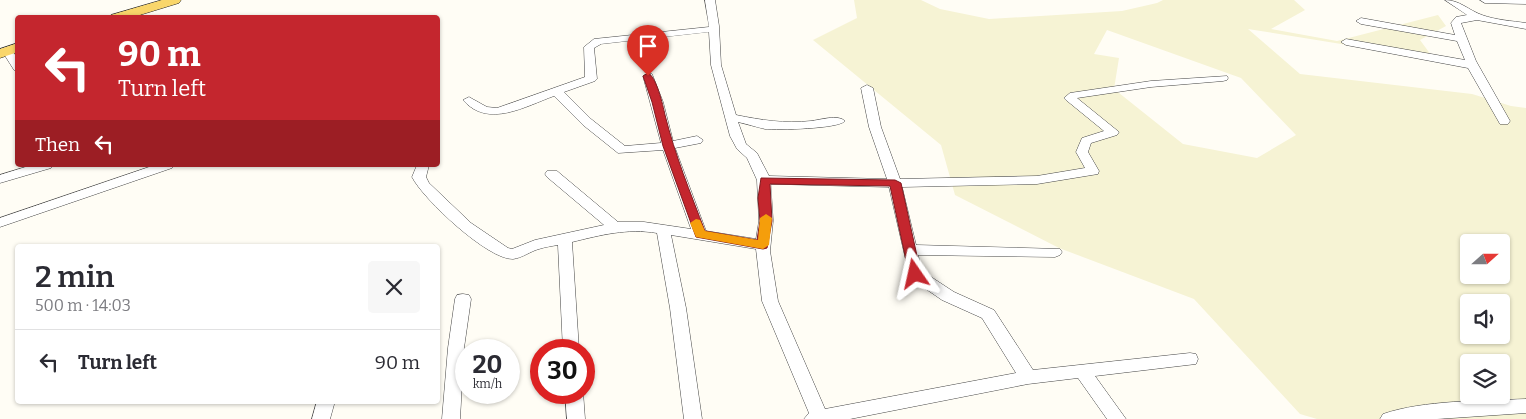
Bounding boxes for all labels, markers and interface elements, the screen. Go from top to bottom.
pin [627,25,669,76]
icon: arrive [634,32,662,60]
text: 90 m [118,33,201,75]
icon: left [35,35,100,100]
text: Turn left [118,75,206,102]
icon: left [90,130,118,158]
text: Then [35,133,80,156]
north arrow [1460,234,1510,284]
map controls [1460,234,1510,404]
position arrow [888,247,940,299]
text: 2 min [35,259,114,295]
button: close [368,261,420,313]
button: sound [1460,294,1510,344]
text: 500 m · 14:03 [35,296,131,315]
speed limit sign: 30 [530,339,595,404]
icon: left [35,348,63,376]
text: 20 [473,350,502,380]
text: Turn left [78,351,157,374]
text: 90 m [375,351,420,374]
button: layers [1460,354,1510,404]
text: km/h [473,377,502,391]

